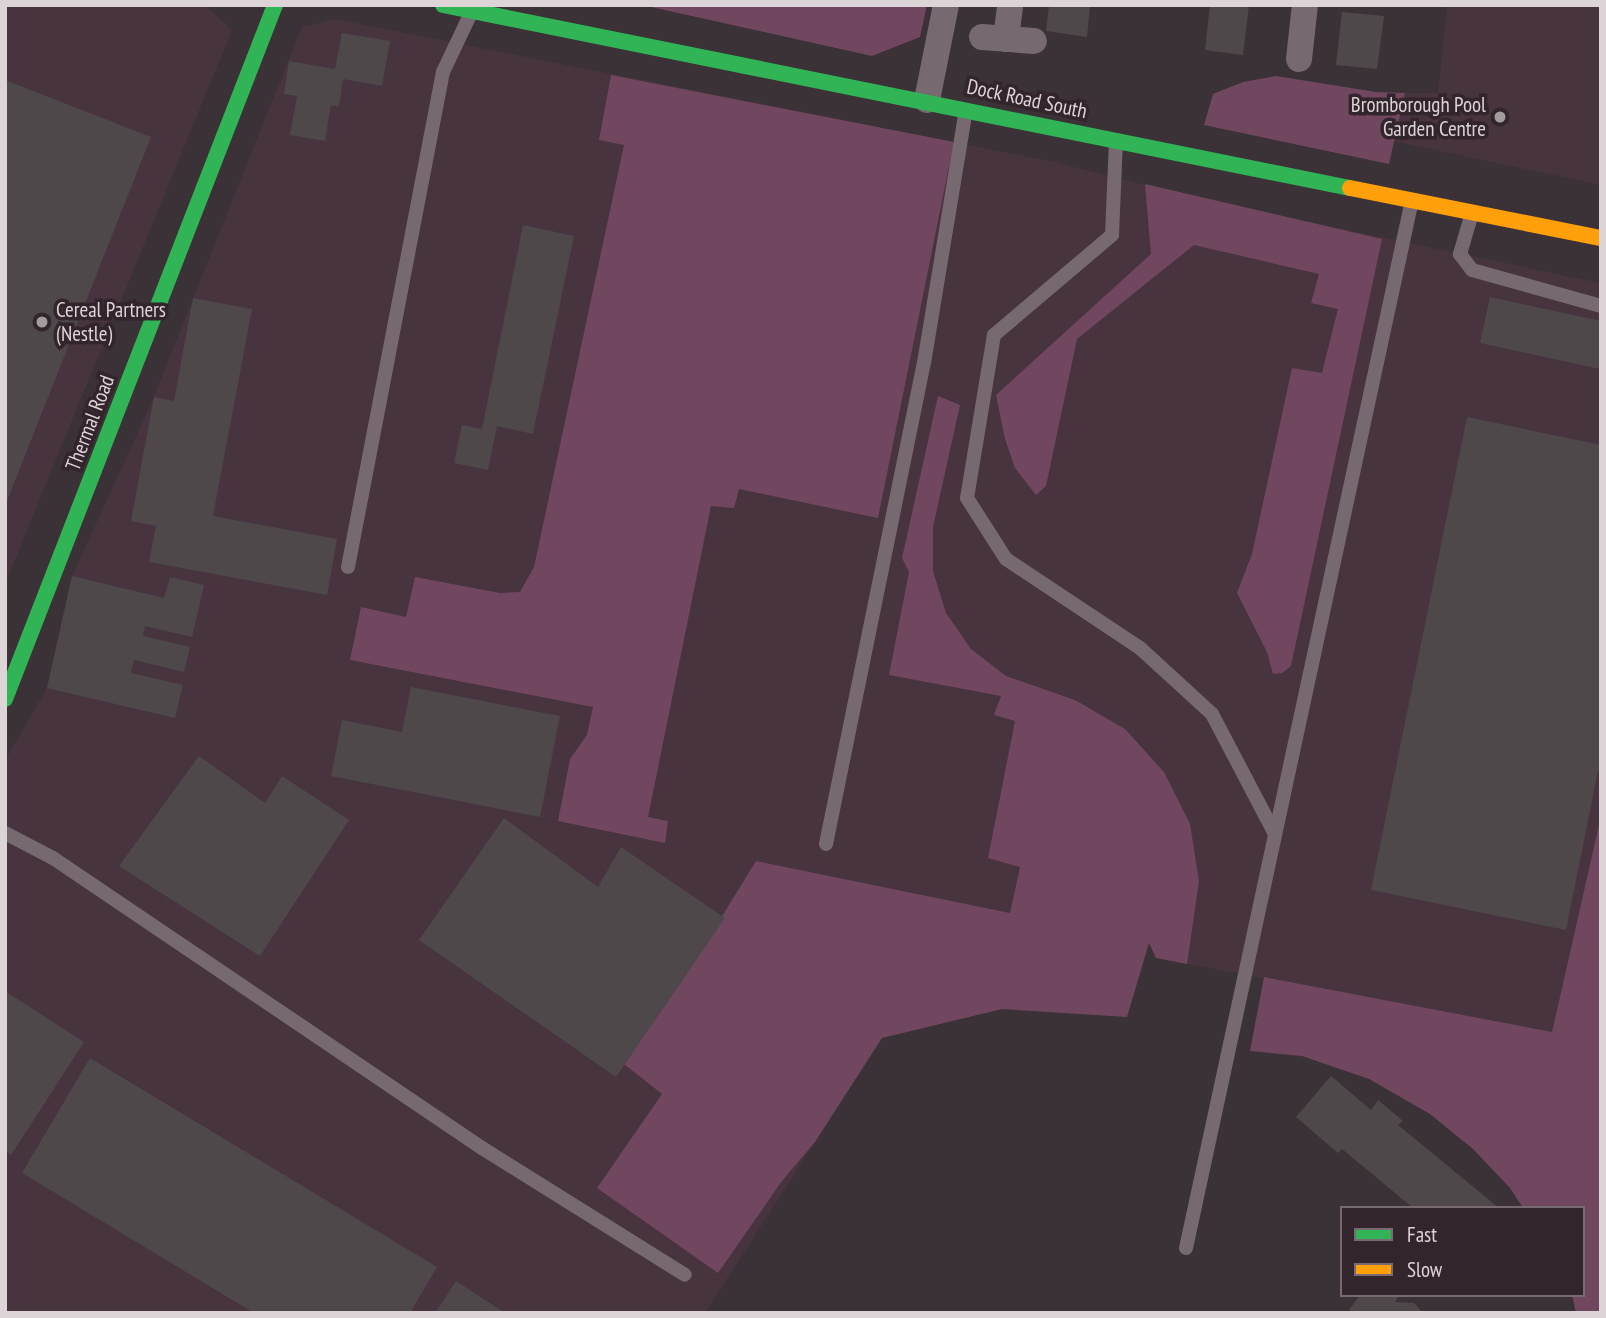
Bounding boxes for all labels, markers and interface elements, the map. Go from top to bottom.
street label: Dock Road South [964,74,1090,124]
place label: Bromborough Pool Garden Centre [1351,92,1486,142]
marker: Bromborough Pool Garden Centre [1492,109,1508,125]
place label: Cereal Partners (Nestle) [56,297,166,347]
marker: Cereal Partners (Nestle) [34,314,50,330]
street label: Thermal Road [60,372,120,474]
legend [1340,1206,1585,1297]
text: Fast [1407,1221,1437,1248]
text: Slow [1407,1256,1442,1283]

